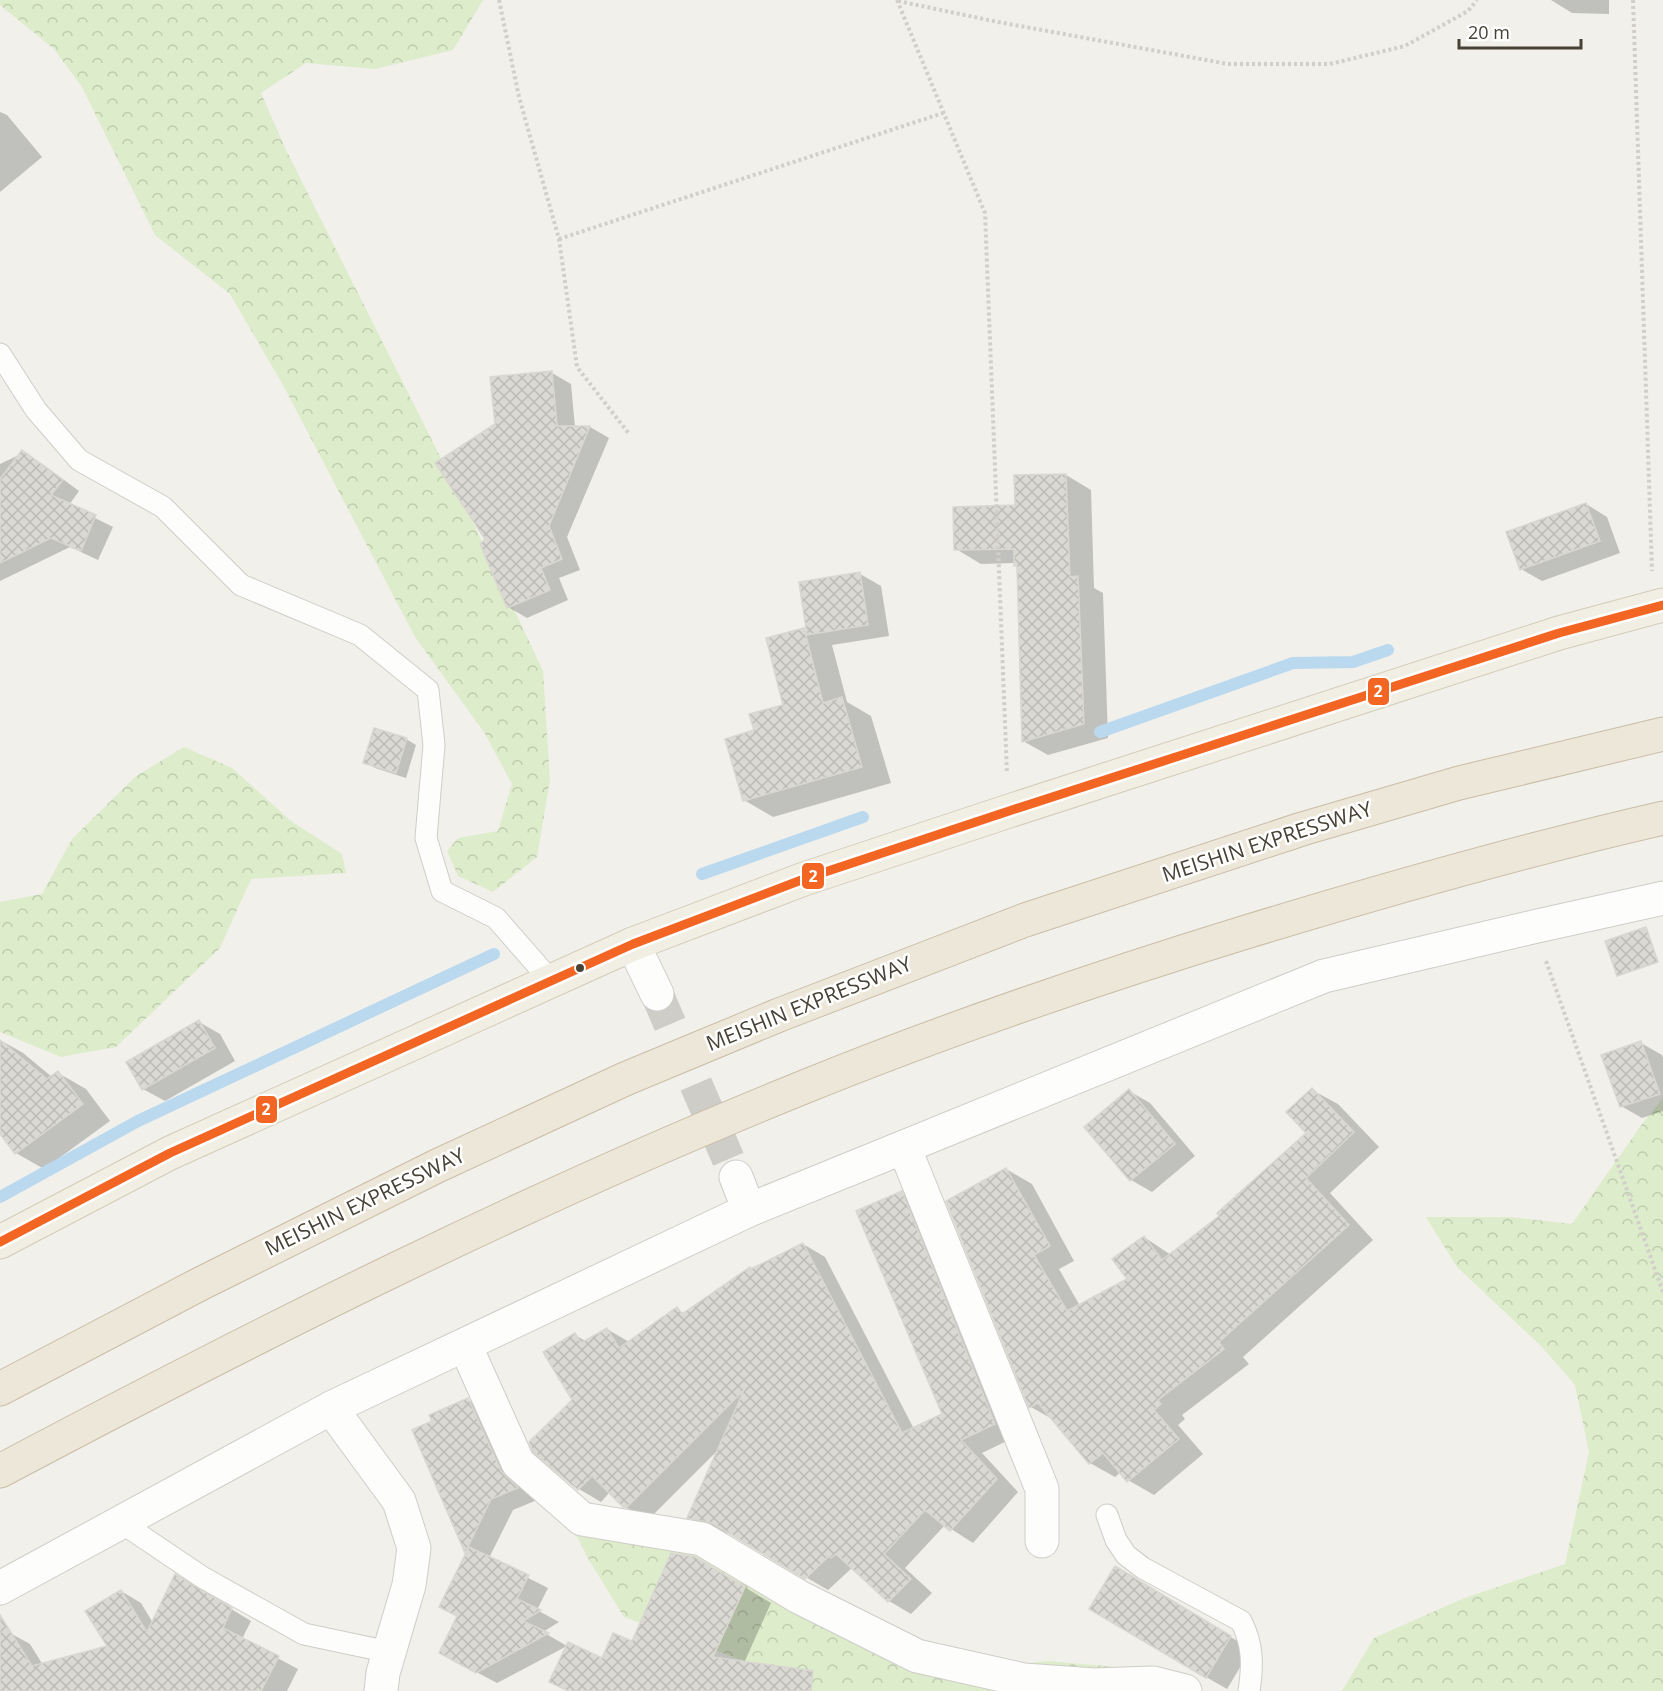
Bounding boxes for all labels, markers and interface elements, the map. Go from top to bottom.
scale bar [1459,12,1580,50]
text: 20 m [1468,20,1510,44]
line badge: 2 [1367,677,1390,706]
text: 2 [1373,680,1383,702]
street label: MEISHIN EXPRESSWAY [1158,794,1375,888]
line badge: 2 [801,862,825,890]
text: 2 [808,865,818,887]
street label: MEISHIN EXPRESSWAY [702,949,916,1057]
unlabelled marker [574,962,586,974]
line badge: 2 [255,1095,278,1124]
text: 2 [261,1098,271,1120]
street label: MEISHIN EXPRESSWAY [260,1140,469,1262]

